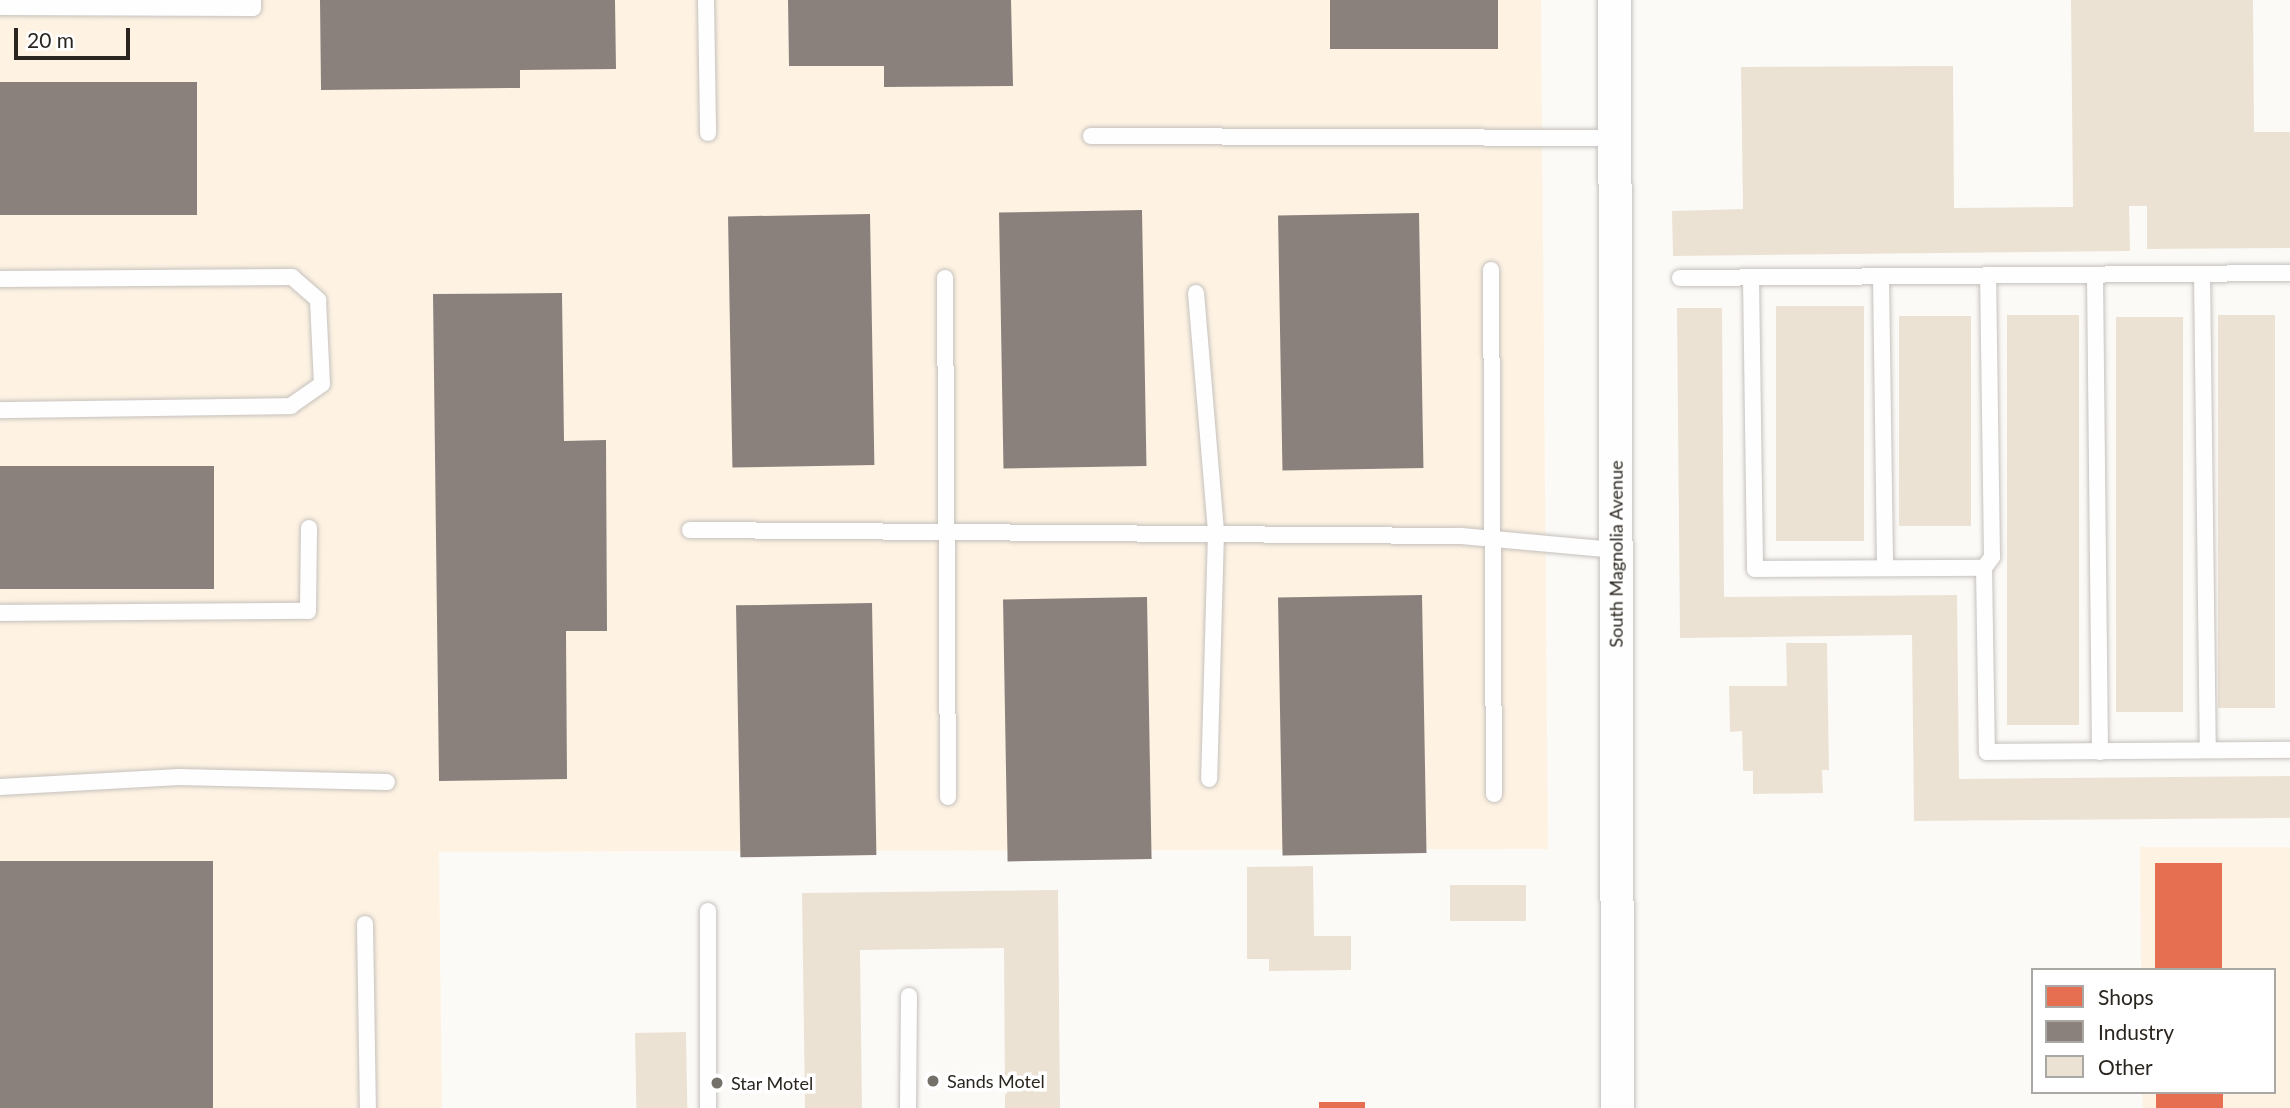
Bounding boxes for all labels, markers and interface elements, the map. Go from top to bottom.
scale bar [18,14,133,58]
text: 20 m [27,27,74,52]
street label: South Magnolia Avenue [1605,460,1627,648]
legend [2031,968,2276,1094]
text: Shops [2098,984,2154,1009]
text: Industry [2098,1019,2174,1044]
text: Other [2098,1054,2153,1079]
place label: Sands Motel [947,1070,1045,1092]
place label: Star Motel [731,1072,814,1094]
marker: Sands Motel [925,1073,941,1089]
marker: Star Motel [709,1075,725,1091]

